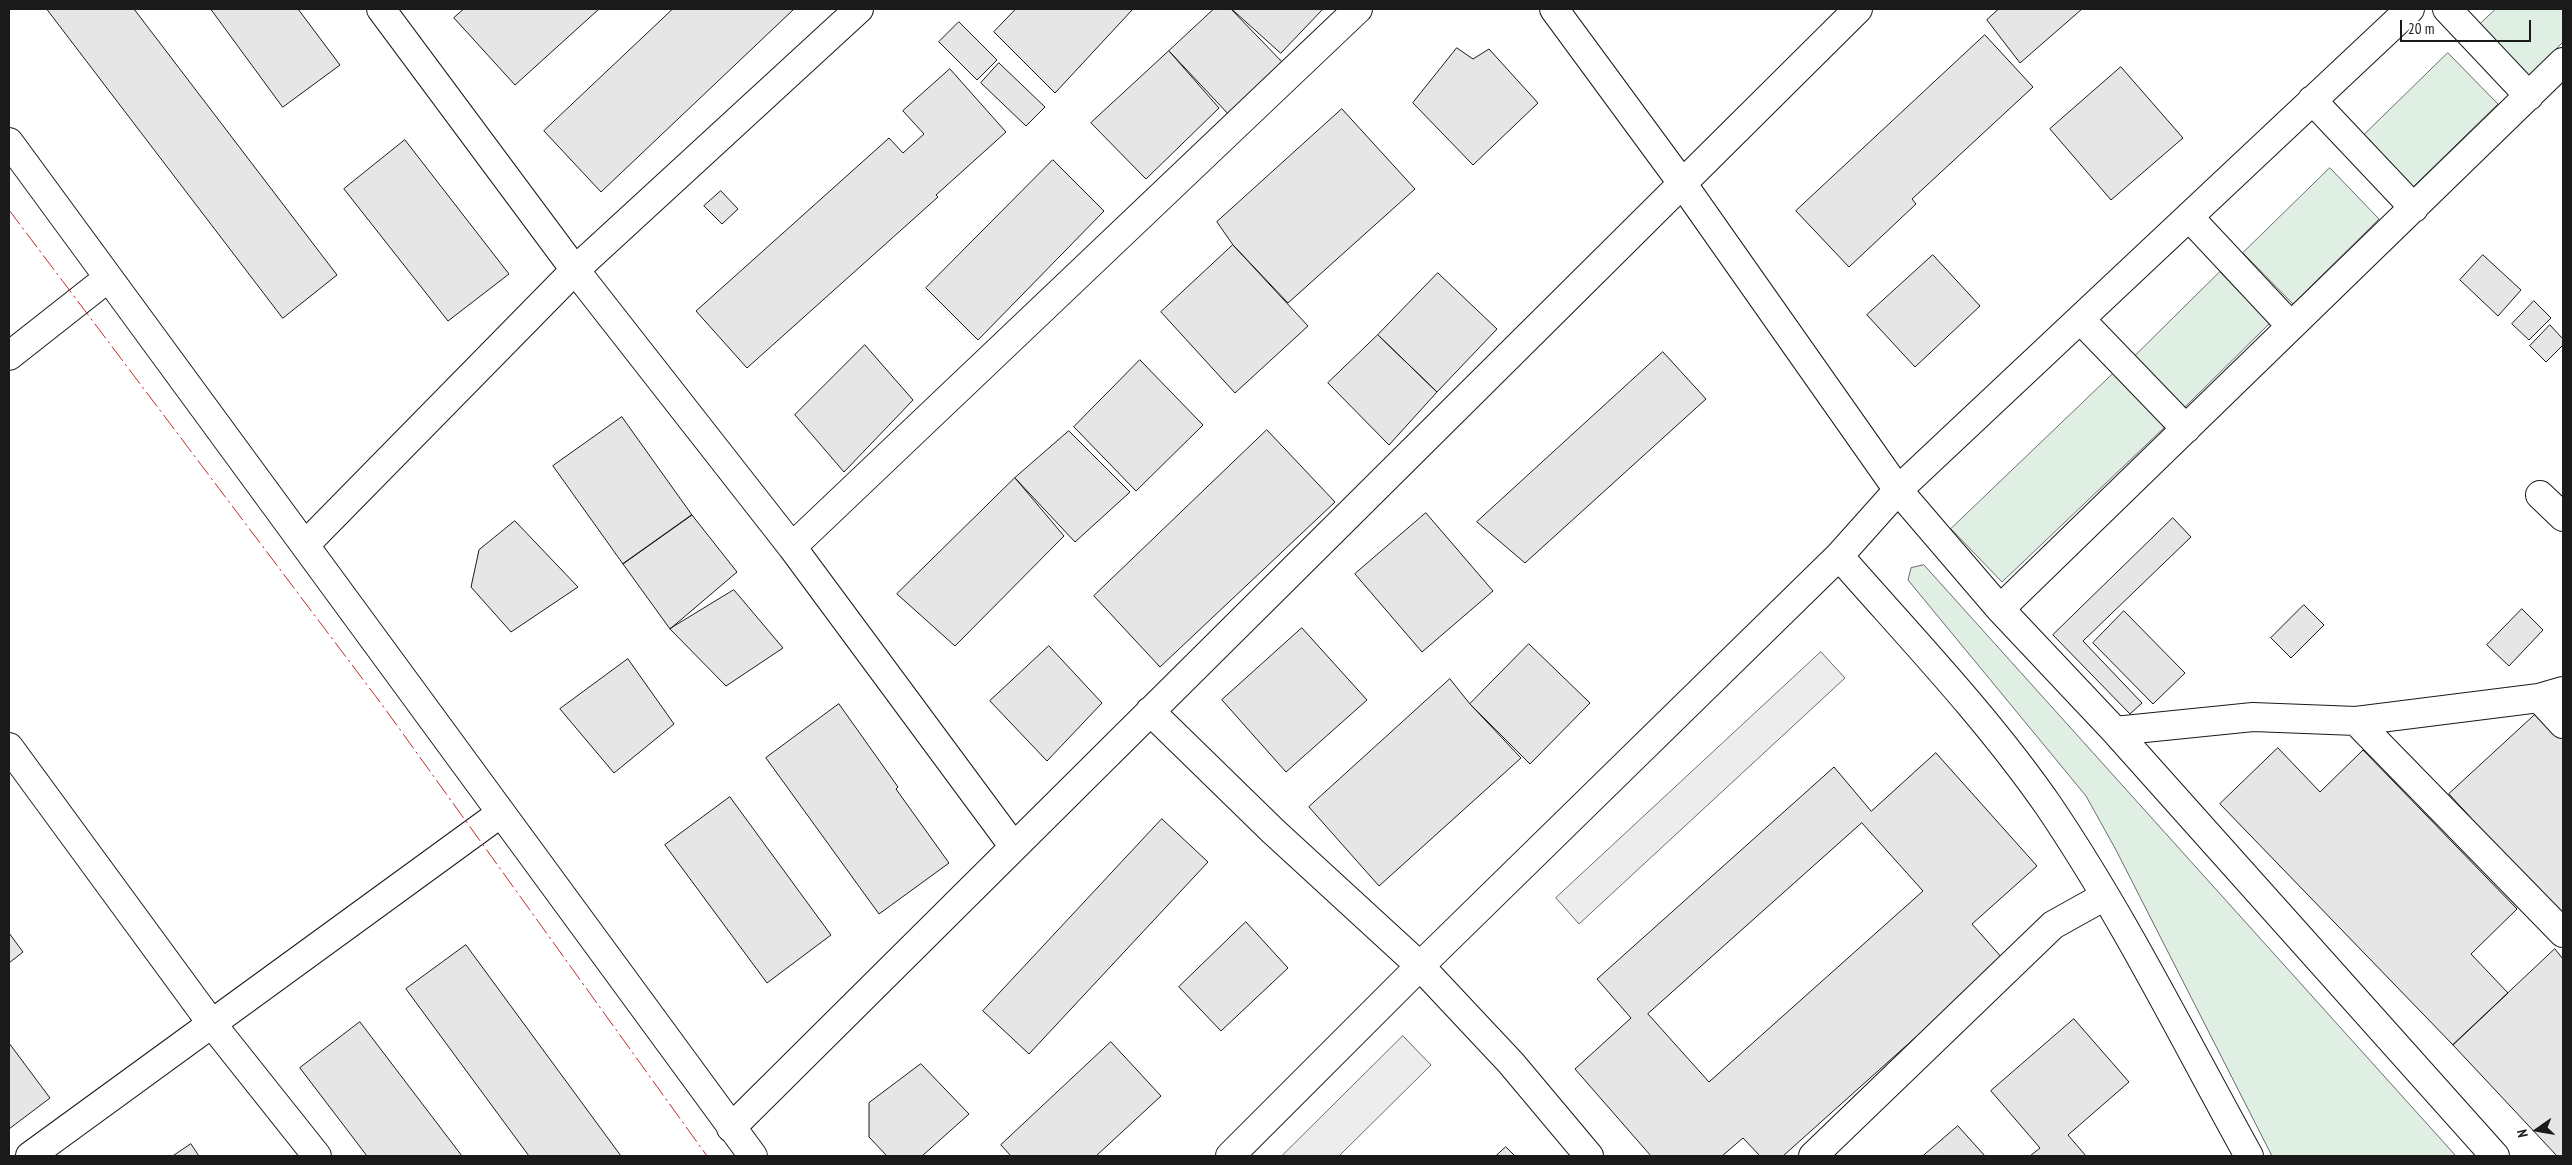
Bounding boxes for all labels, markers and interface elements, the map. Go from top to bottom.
scale bar [2402,10,2533,42]
text: 20 m [2408,19,2434,38]
north arrow [2512,1105,2562,1155]
text: N [2513,1128,2532,1139]

